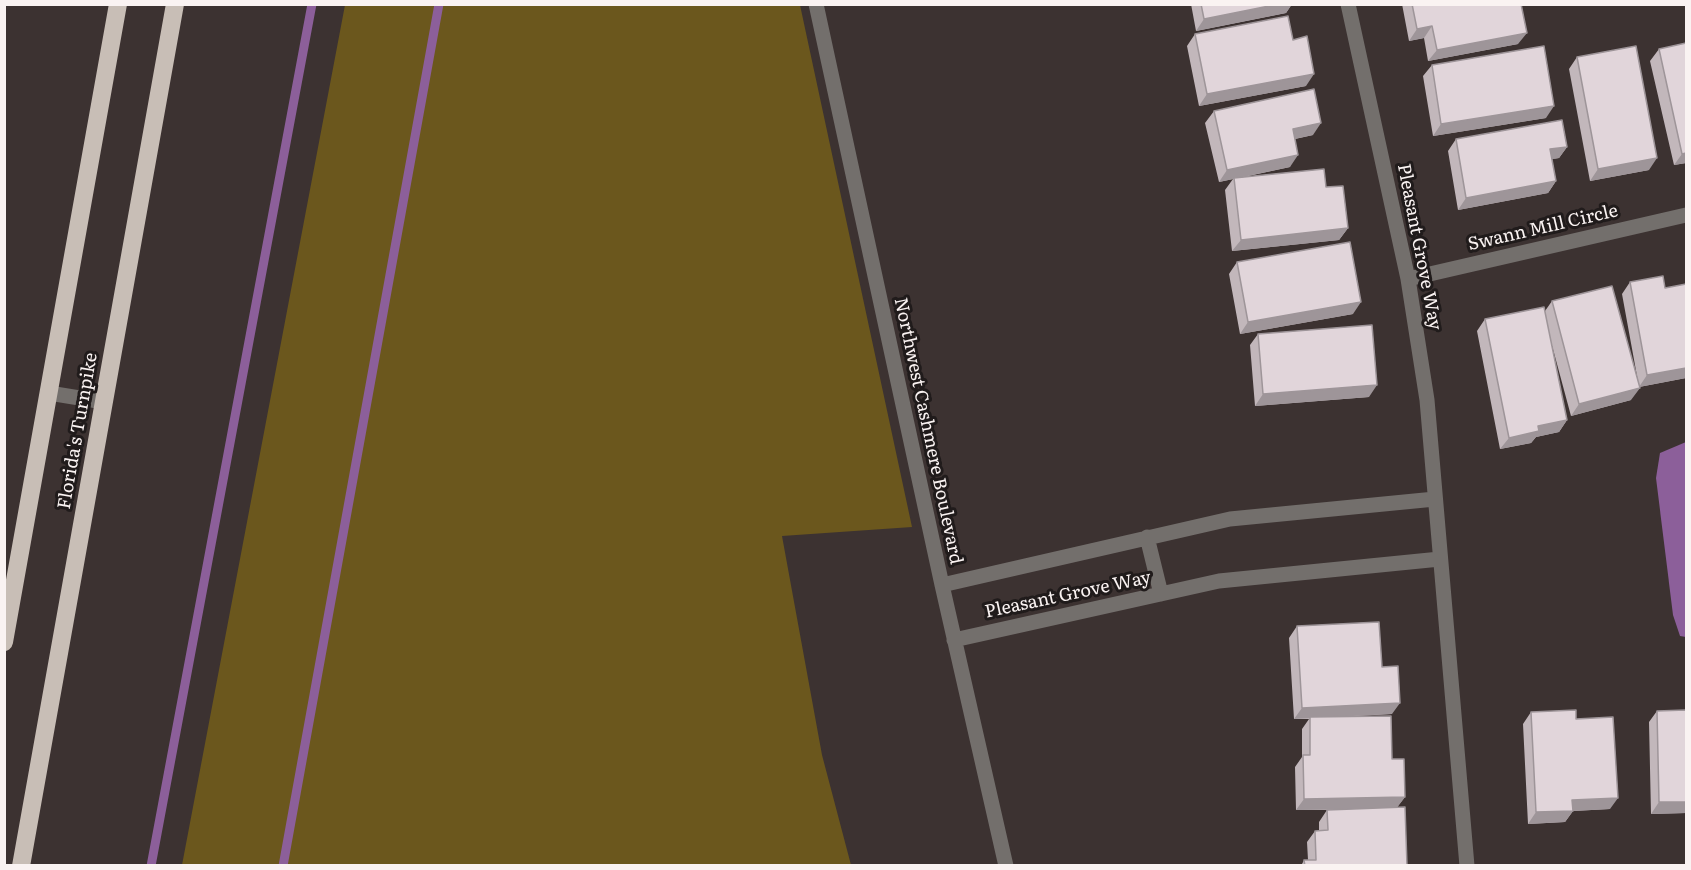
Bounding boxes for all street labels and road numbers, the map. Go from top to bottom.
street label: Pleasant Grove Way [1392,162,1446,332]
street label: Swann Mill Circle [1466,200,1620,256]
street label: Northwest Cashmere Boulevard [889,296,967,566]
street label: Florida's Turnpike [54,351,102,511]
street label: Pleasant Grove Way [983,567,1153,623]

